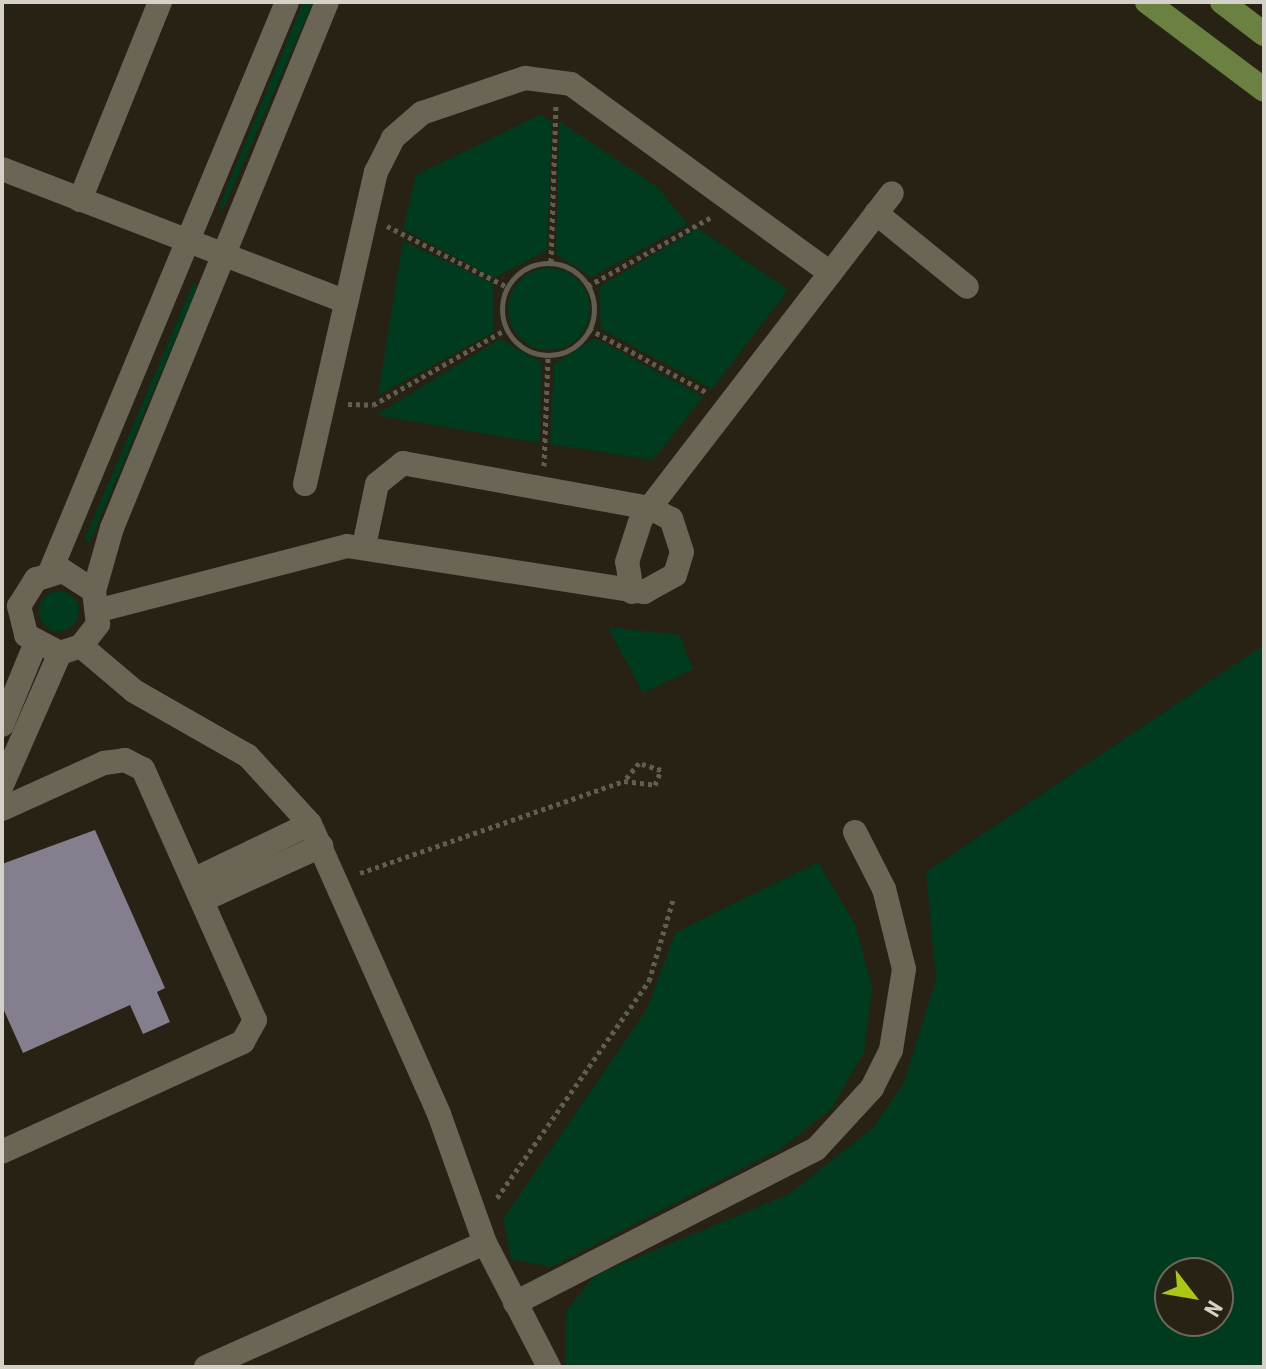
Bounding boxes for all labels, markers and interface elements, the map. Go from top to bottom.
north arrow [1154,1257,1234,1337]
text: N [1199,1296,1227,1321]

